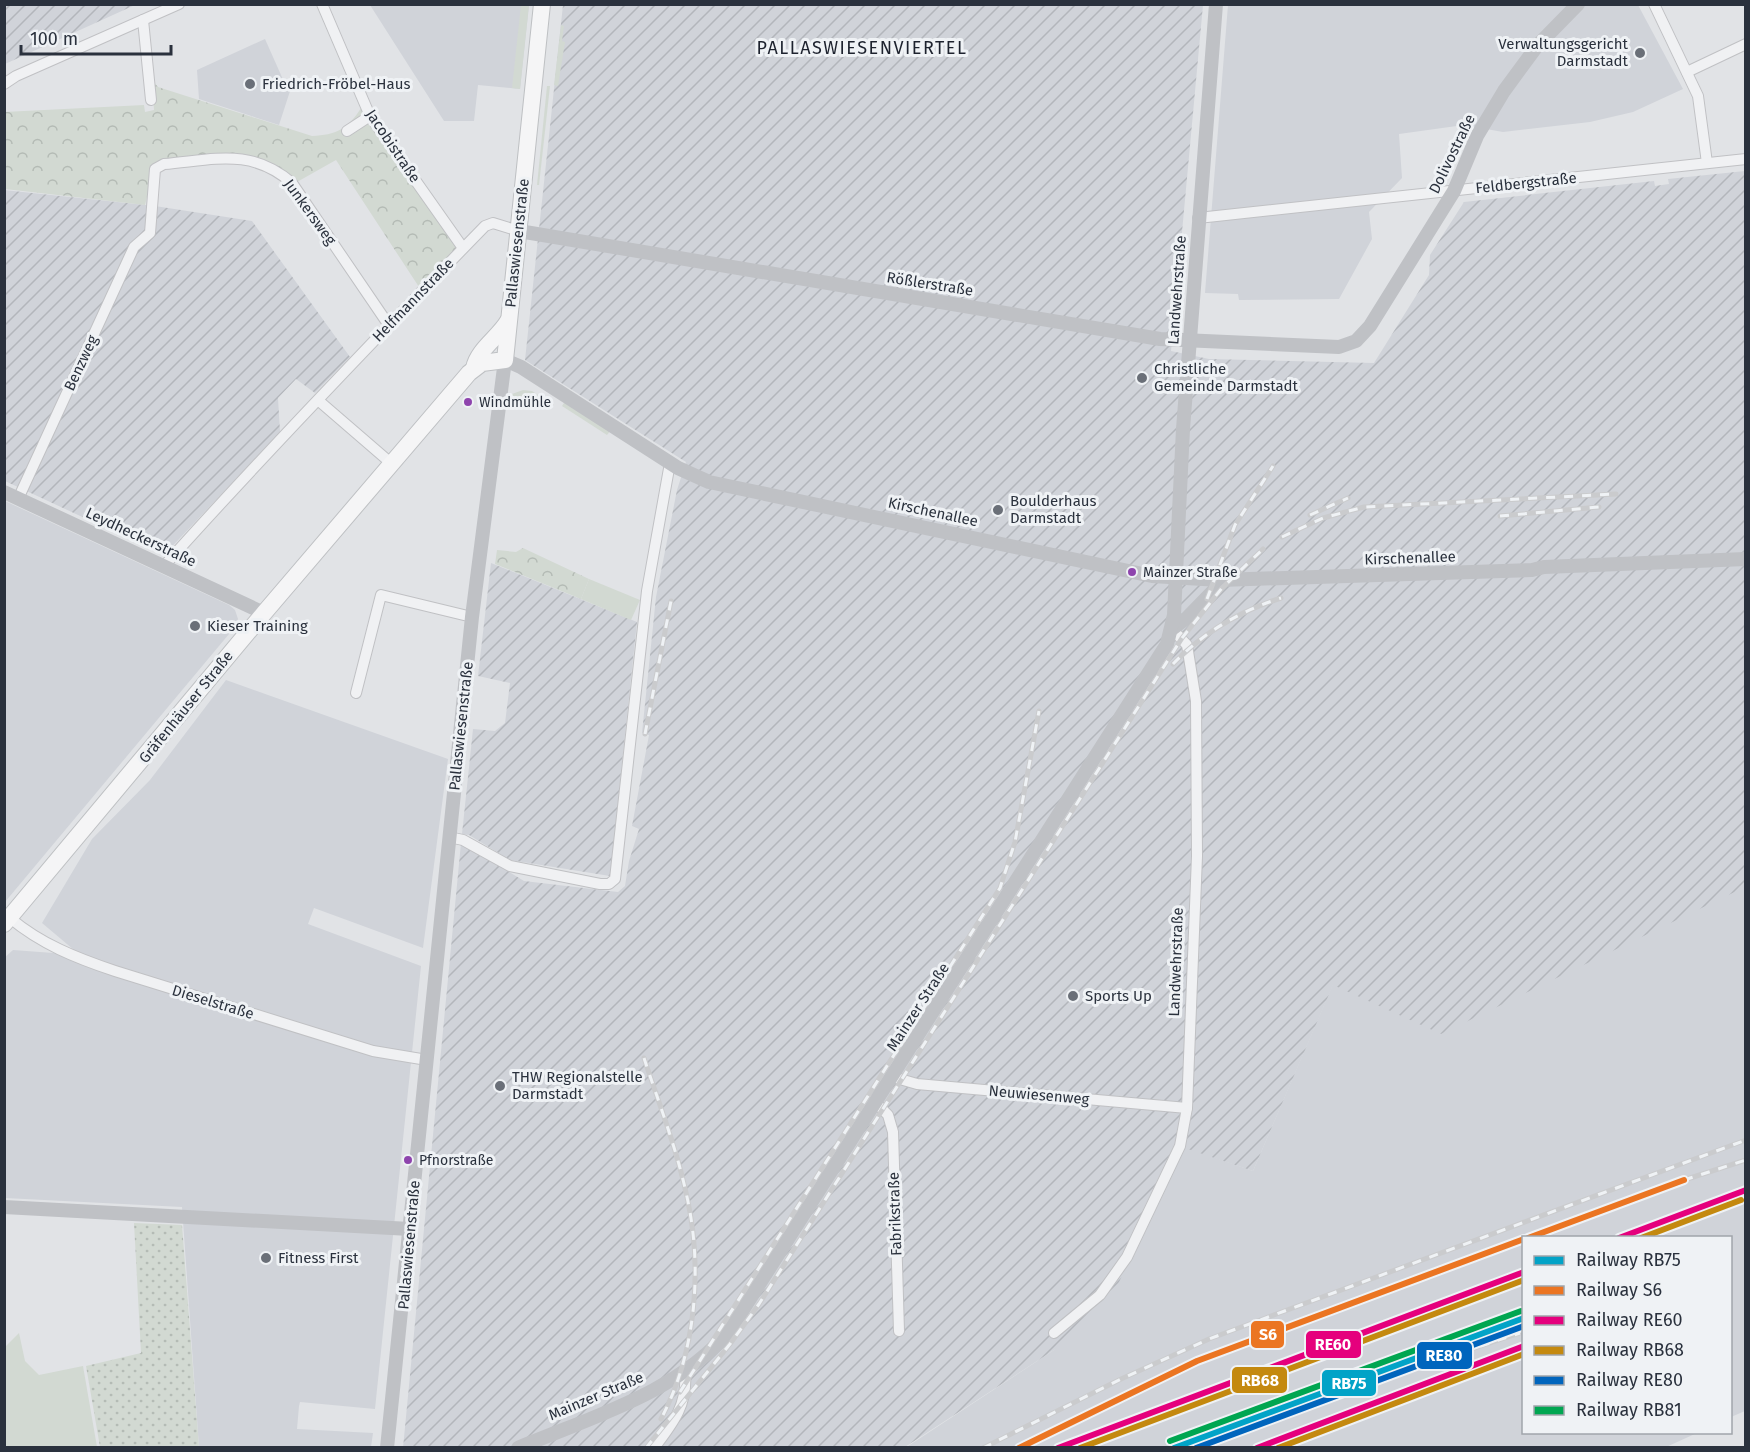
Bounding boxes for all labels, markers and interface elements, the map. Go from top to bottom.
scale bar [21,18,171,56]
text: 100 m [30,28,78,50]
place label: Verwaltungsgericht Darmstadt [1498,35,1629,70]
district label: PALLASWIESENVIERTEL [757,37,967,59]
marker: Verwaltungsgericht Darmstadt [1633,46,1647,60]
place label: Friedrich-Fröbel-Haus [262,75,410,93]
marker: Friedrich-Fröbel-Haus [243,77,257,91]
street label: Jacobistraße [362,106,424,186]
street label: Dolivostraße [1425,111,1479,197]
street label: Feldbergstraße [1475,169,1577,197]
street label: Junkersweg [280,176,340,249]
street label: Pallaswiesenstraße [501,178,533,308]
street label: Landwehrstraße [1164,235,1190,345]
street label: Helfmannstraße [369,254,457,346]
street label: Rößlerstraße [885,268,975,300]
street label: Benzweg [60,332,102,394]
place label: Christliche Gemeinde Darmstadt [1154,360,1299,395]
marker: Christliche Gemeinde Darmstadt [1135,371,1149,385]
place label: Windmühle [479,394,551,411]
marker: Windmühle [462,396,474,408]
place label: Boulderhaus Darmstadt [1010,492,1097,527]
street label: Kirschenallee [886,494,980,530]
marker: Boulderhaus Darmstadt [991,503,1005,517]
street label: Leydheckerstraße [83,504,199,570]
street label: Kirschenallee [1364,547,1456,569]
place label: Mainzer Straße [1143,564,1238,581]
marker: Mainzer Straße [1126,566,1138,578]
place label: Kieser Training [207,617,308,635]
marker: Kieser Training [188,619,202,633]
street label: Gräfenhäuser Straße [135,647,237,767]
street label: Pallaswiesenstraße [445,661,477,791]
street label: Landwehrstraße [1165,907,1187,1017]
street label: Mainzer Straße [883,960,953,1054]
street label: Dieselstraße [170,981,256,1023]
place label: Sports Up [1085,987,1152,1005]
marker: Sports Up [1066,989,1080,1003]
place label: THW Regionalstelle Darmstadt [512,1068,643,1103]
marker: THW Regionalstelle Darmstadt [493,1079,507,1093]
street label: Neuwiesenweg [988,1082,1090,1108]
place label: Pfnorstraße [419,1152,493,1169]
marker: Pfnorstraße [402,1154,414,1166]
street label: Fabrikstraße [885,1172,905,1256]
street label: Pallaswiesenstraße [394,1180,424,1310]
legend [1522,1236,1732,1434]
place label: Fitness First [278,1249,359,1267]
text: Railway RB75 [1576,1249,1681,1271]
marker: Fitness First [259,1251,273,1265]
text: Railway S6 [1576,1279,1662,1301]
text: Railway RE60 [1576,1309,1683,1331]
line badge: S6 [1250,1320,1285,1349]
text: S6 [1259,1325,1277,1344]
line badge: RE60 [1305,1330,1362,1359]
text: RE60 [1315,1335,1351,1354]
text: Railway RB68 [1576,1339,1684,1361]
line badge: RE80 [1416,1341,1473,1370]
text: RE80 [1426,1346,1462,1365]
line badge: RB68 [1231,1366,1288,1394]
street label: Mainzer Straße [546,1368,646,1424]
line badge: RB75 [1321,1369,1377,1397]
text: Railway RE80 [1576,1369,1683,1391]
text: RB68 [1241,1371,1279,1390]
text: RB75 [1331,1374,1367,1393]
text: Railway RB81 [1576,1399,1682,1421]

